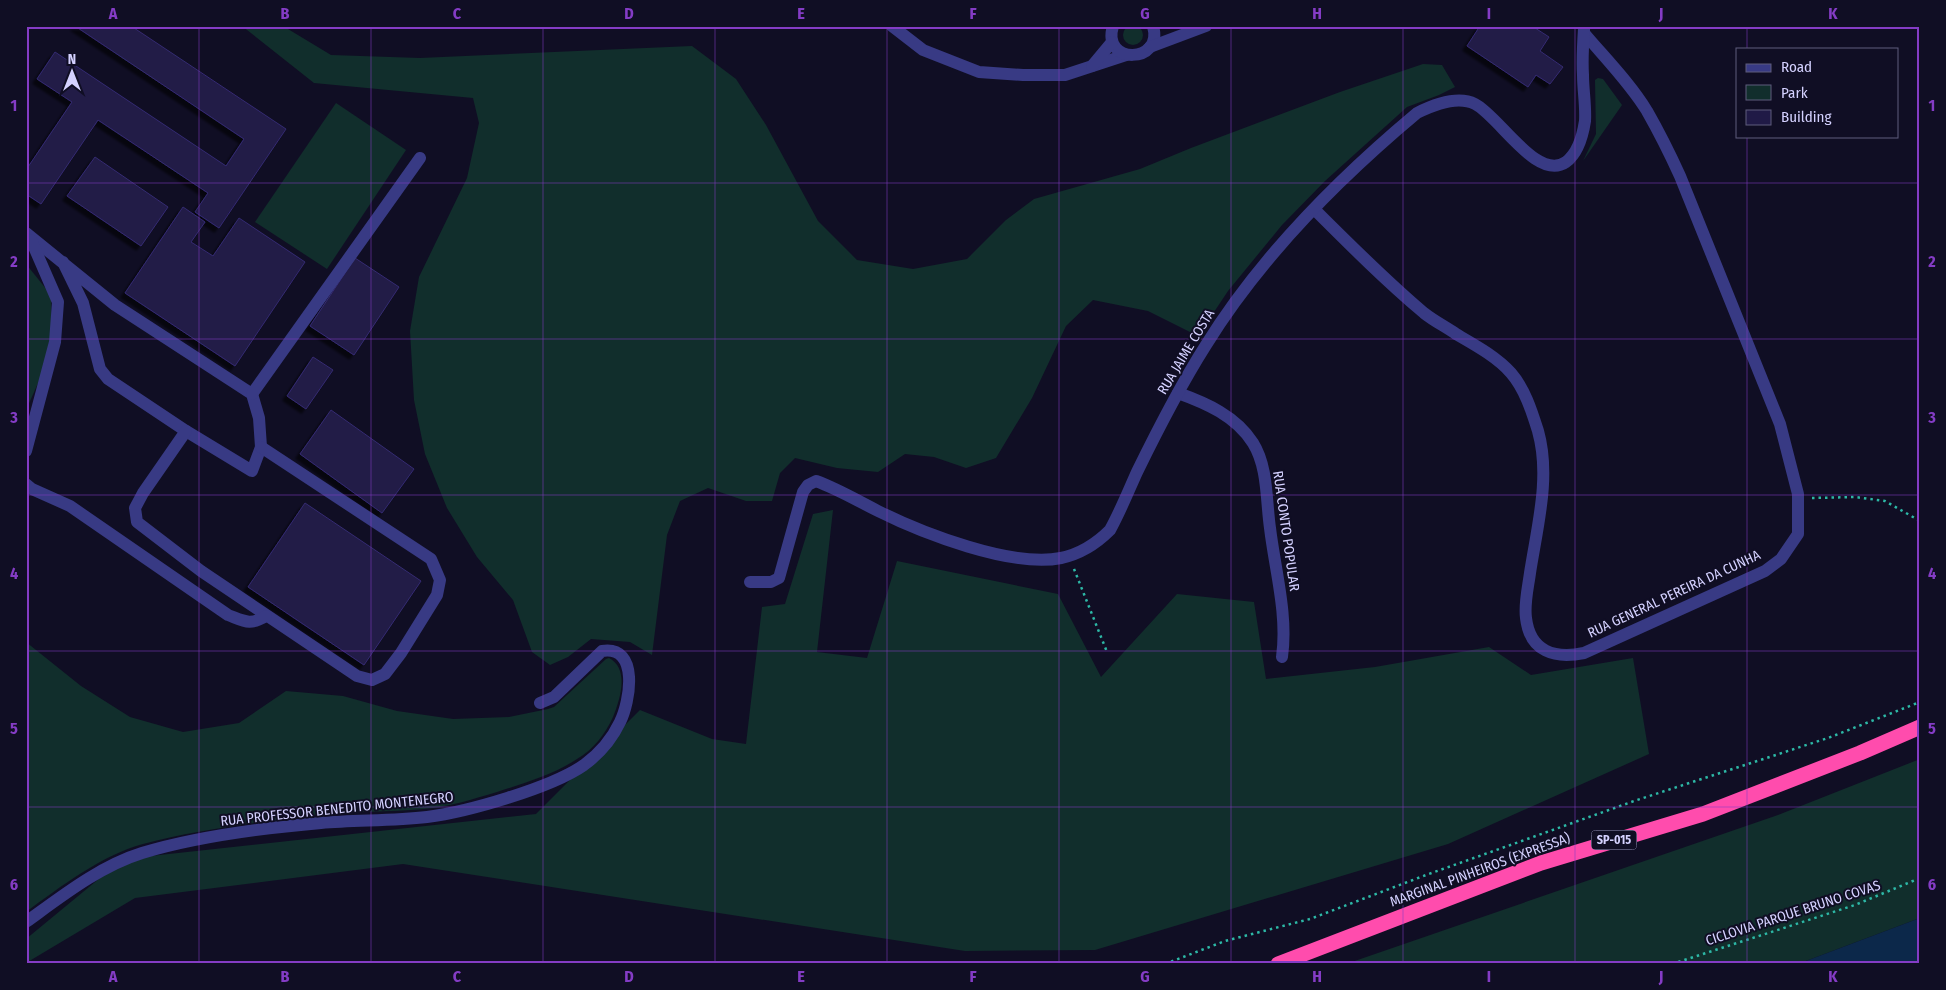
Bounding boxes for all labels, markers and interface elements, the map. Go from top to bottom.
text: A [108,4,118,23]
text: B [281,4,290,23]
text: C [453,4,462,23]
text: D [624,4,634,23]
text: E [797,4,805,23]
text: F [969,4,977,23]
text: G [1140,4,1150,23]
text: H [1312,4,1322,23]
text: I [1487,4,1491,23]
text: J [1658,4,1663,23]
text: K [1828,4,1838,23]
north arrow [48,48,98,98]
legend [1736,48,1898,138]
text: N [68,51,76,68]
text: Road [1781,58,1812,76]
text: Park [1781,84,1808,102]
text: 1 [11,96,17,115]
text: 1 [1929,96,1935,115]
text: Building [1781,108,1832,126]
text: 2 [9,252,18,271]
text: 2 [1927,252,1936,271]
street label: RUA JAIME COSTA [1154,306,1218,398]
text: 3 [9,408,18,427]
text: 3 [1927,408,1936,427]
street label: RUA CONTO POPULAR [1269,470,1303,593]
street label: RUA GENERAL PEREIRA DA CUNHA [1585,546,1764,642]
text: 4 [10,564,18,583]
text: 4 [1928,564,1936,583]
text: 5 [10,719,18,738]
text: 5 [1928,719,1936,738]
street label: RUA PROFESSOR BENEDITO MONTENEGRO [220,788,455,830]
street label: MARGINAL PINHEIROS (EXPRESSA) [1388,829,1572,911]
road number: SP-015 [1592,830,1636,850]
text: 6 [10,875,18,894]
text: 6 [1928,875,1936,894]
street label: CICLOVIA PARQUE BRUNO COVAS [1704,877,1883,949]
text: A [108,967,118,986]
text: B [281,967,290,986]
text: C [453,967,462,986]
text: D [624,967,634,986]
text: E [797,967,805,986]
text: F [969,967,977,986]
text: G [1140,967,1150,986]
text: H [1312,967,1322,986]
text: I [1487,967,1491,986]
text: J [1658,967,1663,986]
text: K [1828,967,1838,986]

